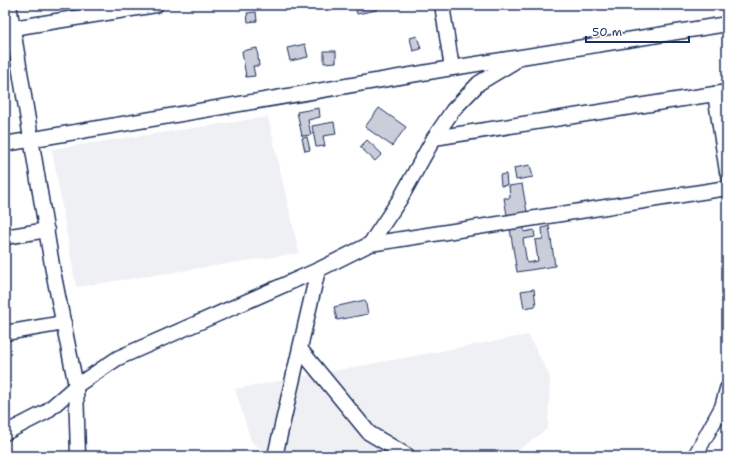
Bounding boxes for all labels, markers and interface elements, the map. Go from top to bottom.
scale bar [586,18,689,44]
text: 50 m [592,24,622,40]

